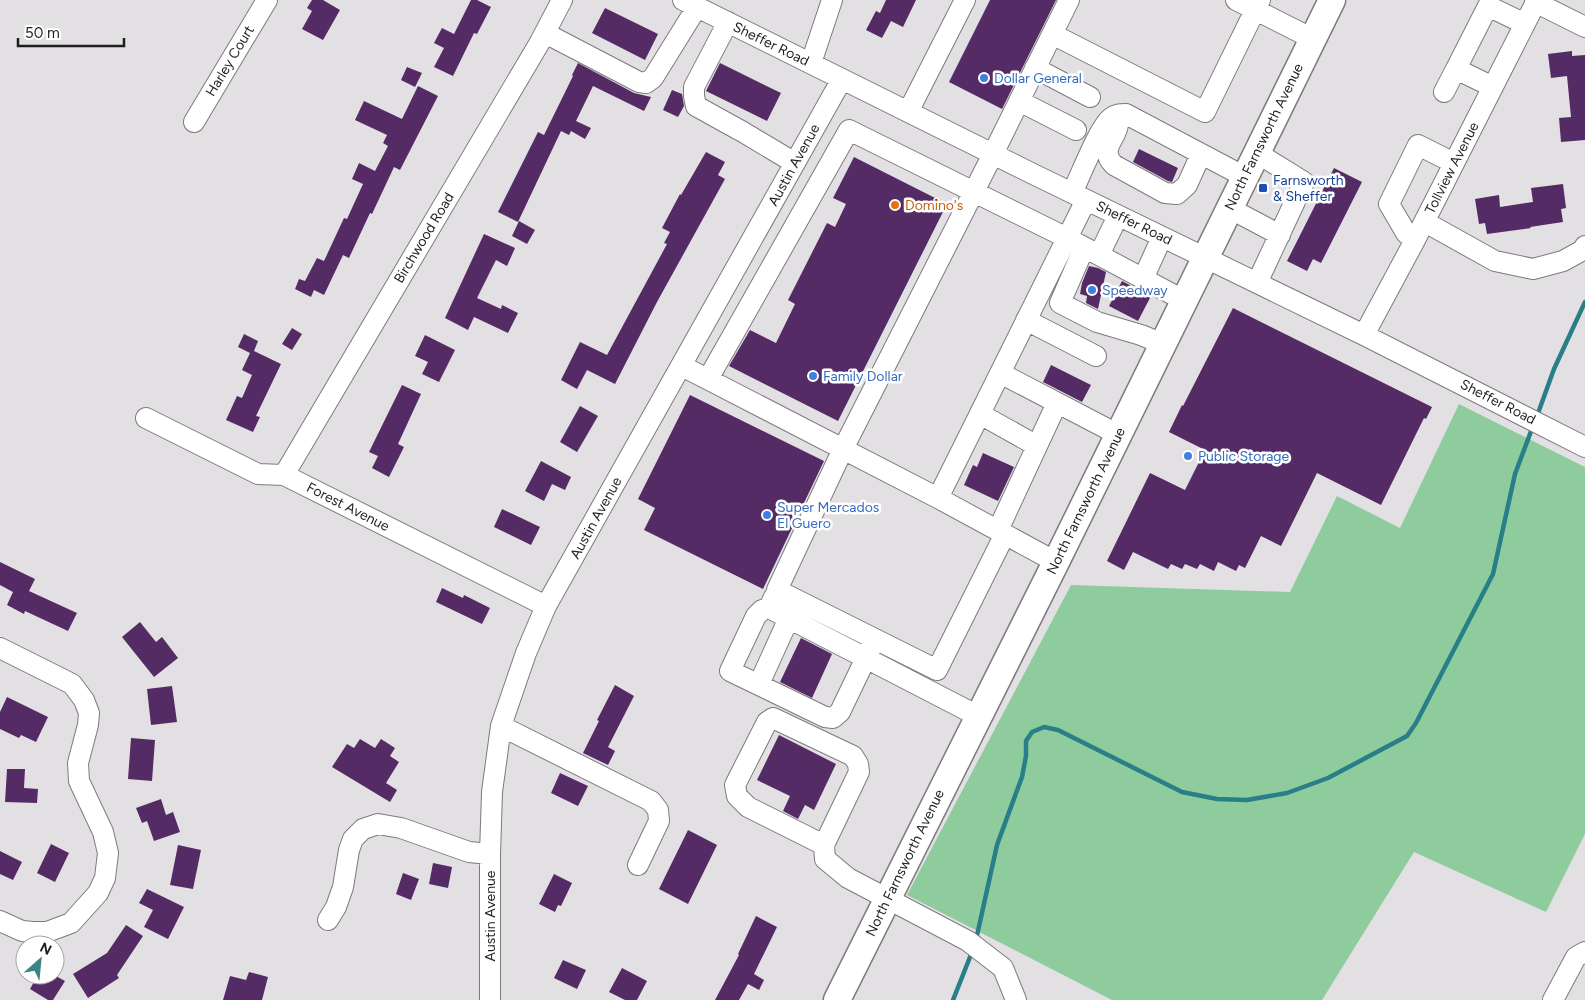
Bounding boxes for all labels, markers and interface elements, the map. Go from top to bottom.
scale bar [18,15,124,47]
street label: Sheffer Road [730,18,812,70]
street label: Harley Court [202,22,258,100]
text: 50 m [25,24,60,42]
street label: North Farnsworth Avenue [1221,60,1307,213]
place label: Dollar General [994,70,1082,87]
marker: Dollar General [978,72,990,84]
street label: Tollview Avenue [1422,119,1483,217]
street label: Austin Avenue [765,121,824,209]
place label: Farnsworth & Sheffer [1273,172,1344,205]
marker: Farnsworth & Sheffer [1257,182,1269,194]
street label: Birchwood Road [390,190,458,286]
place label: Domino's [905,197,963,214]
street label: Sheffer Road [1093,197,1175,249]
marker: Domino's [889,199,901,211]
place label: Speedway [1102,282,1168,299]
marker: Speedway [1086,284,1098,296]
place label: Family Dollar [823,368,903,385]
marker: Family Dollar [807,370,819,382]
street label: Sheffer Road [1457,376,1539,428]
street label: North Farnsworth Avenue [1043,424,1129,577]
place label: Public Storage [1198,448,1289,465]
marker: Public Storage [1182,450,1194,462]
street label: Austin Avenue [567,474,626,562]
street label: Forest Avenue [304,479,393,535]
place label: Super Mercados El Guero [777,499,879,532]
marker: Super Mercados El Guero [761,509,773,521]
street label: North Farnsworth Avenue [862,786,948,939]
street label: Austin Avenue [482,870,499,961]
north arrow [15,935,65,985]
text: N [37,939,54,959]

